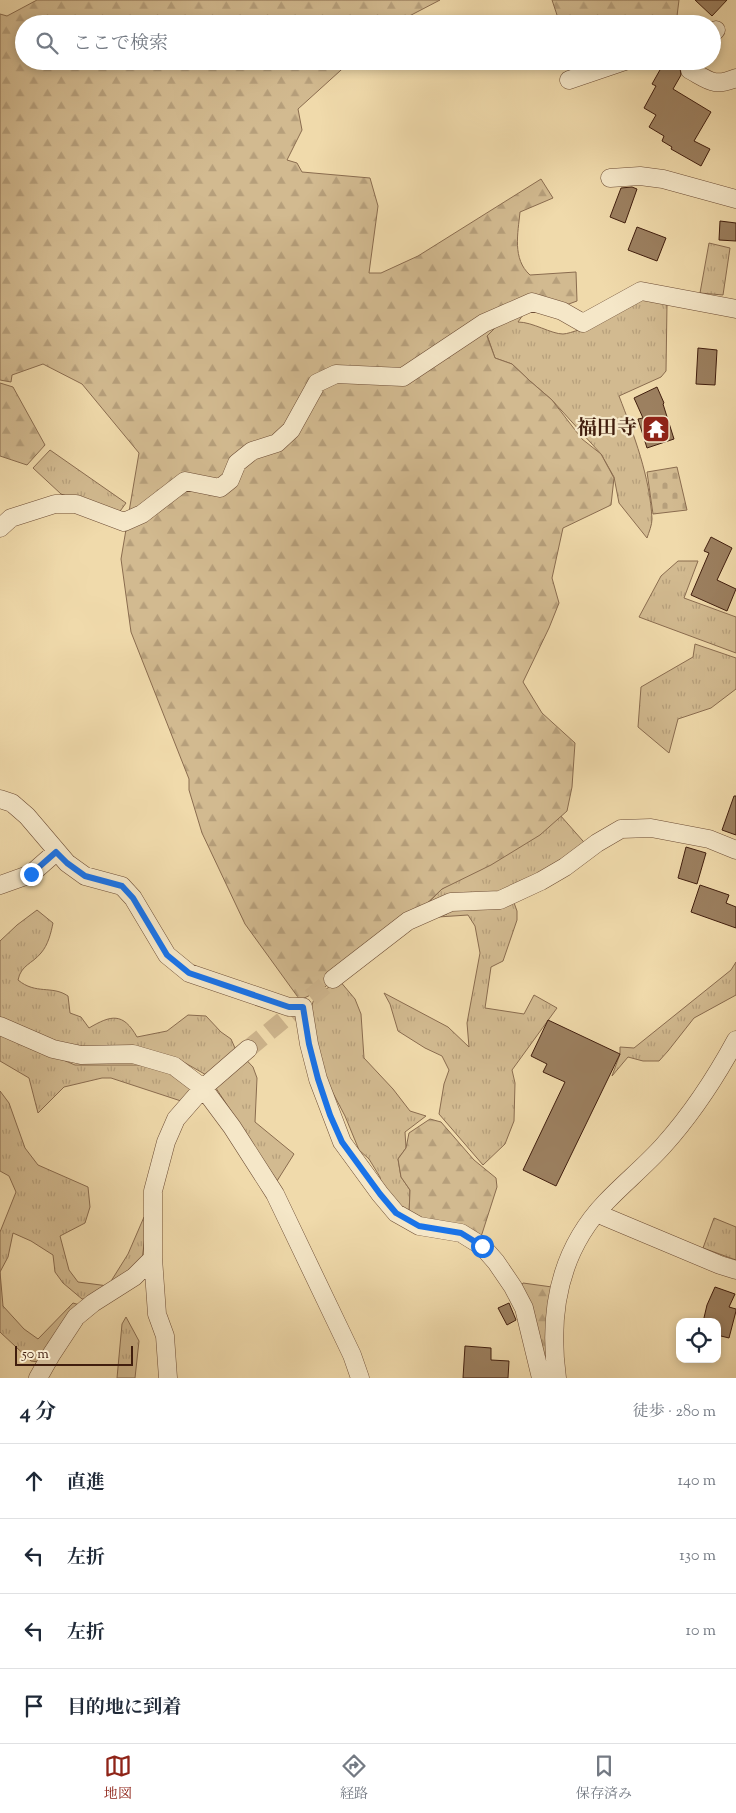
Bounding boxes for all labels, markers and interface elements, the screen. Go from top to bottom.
search box [15,15,721,70]
icon: search [33,29,61,57]
text: ここで検索 [73,31,168,58]
temple icon: 福田寺 [641,414,671,444]
place label: 福田寺 [577,415,637,444]
route end [20,863,43,886]
route start [471,1235,494,1258]
map controls [676,1318,721,1363]
button: locate [676,1318,721,1363]
scale bar [15,1343,132,1366]
text: 50 m [22,1345,49,1365]
text: 4 分 [20,1398,56,1428]
text: 徒歩 · 280 m [633,1401,716,1424]
icon: ahead [20,1467,48,1495]
text: 直進 [67,1470,105,1497]
text: 140 m [678,1470,716,1493]
icon: left [20,1542,48,1570]
text: 左折 [67,1545,105,1572]
text: 130 m [679,1545,716,1568]
icon: left [20,1617,48,1645]
text: 左折 [67,1620,105,1647]
text: 10 m [686,1620,716,1643]
icon: arrive [20,1692,48,1720]
text: 目的地に到着 [67,1695,181,1722]
tab: 地図 [104,1752,132,1805]
tab: 経路 [340,1752,368,1805]
tab: 保存済み [576,1752,632,1805]

